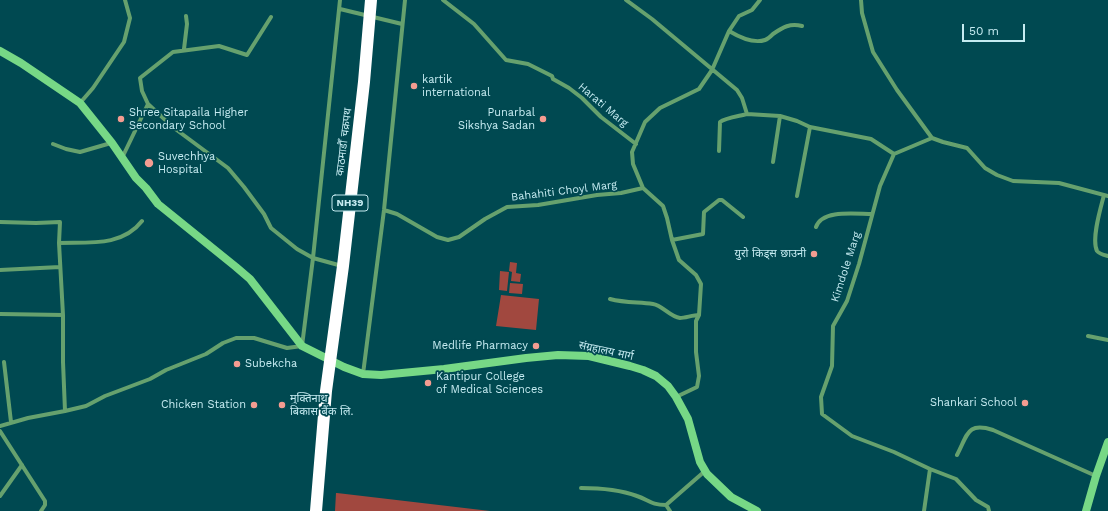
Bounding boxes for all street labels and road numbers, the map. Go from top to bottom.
street label: Harati Marg [575,80,631,130]
street label: काठमाडाैँ चक्रपथ [333,107,355,177]
street label: Bahahiti Choyl Marg [510,178,618,204]
road number: NH39 [332,195,368,211]
street label: Kimdole Marg [828,230,864,304]
street label: संग्रहालय मार्ग [577,339,635,363]

